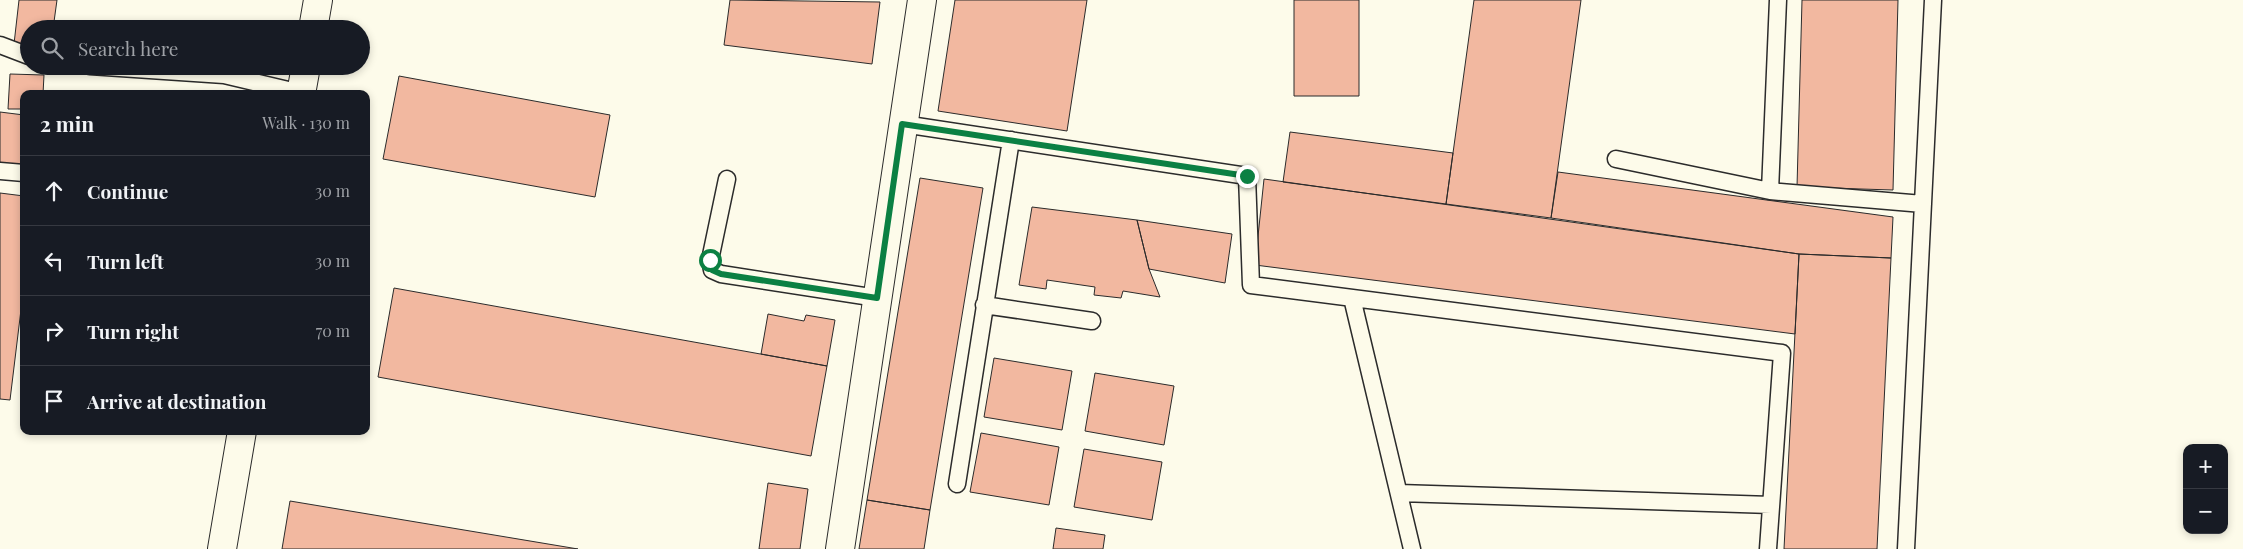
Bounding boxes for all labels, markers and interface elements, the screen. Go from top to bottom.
search box [20,20,370,75]
icon: search [38,34,66,62]
text: Search here [78,35,178,61]
text: 2 min [40,109,94,137]
text: Walk · 130 m [262,112,350,133]
route end [1236,165,1259,188]
icon: ahead [40,177,68,205]
text: Continue [87,178,168,204]
text: 30 m [315,180,350,201]
icon: left [40,247,68,275]
text: Turn left [87,248,164,274]
route start [699,249,722,272]
text: 30 m [315,250,350,271]
icon: right [40,317,68,345]
text: Turn right [87,318,179,344]
text: 70 m [316,320,350,341]
icon: arrive [40,387,68,415]
text: Arrive at destination [87,388,267,414]
map controls [2183,444,2228,534]
button: + [2183,444,2228,489]
button: − [2183,489,2228,534]

